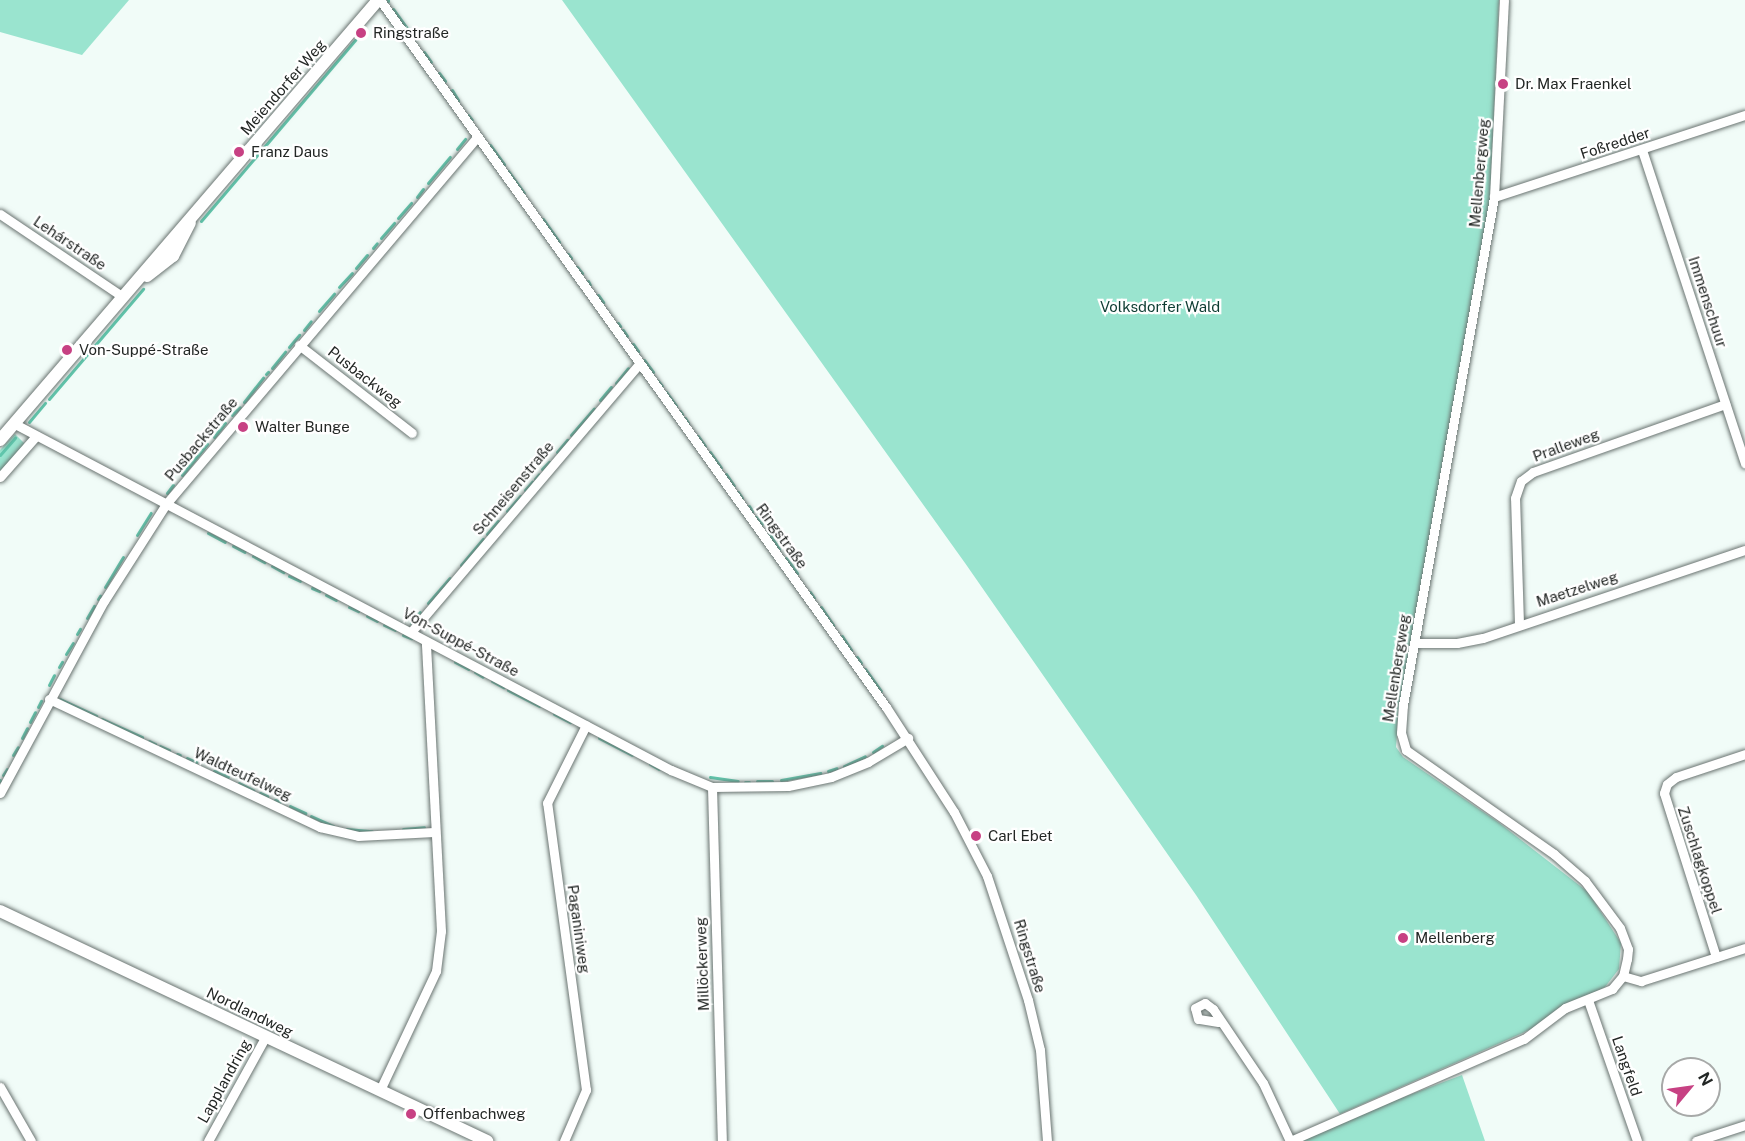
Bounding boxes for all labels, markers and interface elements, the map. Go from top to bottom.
place label: Ringstraße [373,24,449,42]
marker: Ringstraße [354,26,368,40]
street label: Meiendorfer Weg [236,35,330,139]
place label: Dr. Max Fraenkel [1515,75,1632,93]
marker: Dr. Max Fraenkel [1496,77,1510,91]
street label: Mellenbergweg [1465,118,1493,228]
street label: Foßredder [1578,123,1652,163]
place label: Franz Daus [251,143,328,161]
marker: Franz Daus [232,145,246,159]
street label: Lehárstraße [30,212,110,274]
street label: Immenschuur [1685,254,1731,350]
park label: Volksdorfer Wald [1100,298,1220,316]
place label: Von-Suppé-Straße [79,341,208,359]
marker: Von-Suppé-Straße [60,343,74,357]
street label: Pusbackweg [324,343,406,411]
street label: Pusbackstraße [161,393,241,485]
place label: Walter Bunge [255,418,350,436]
marker: Walter Bunge [236,420,250,434]
street label: Pralleweg [1530,425,1602,465]
street label: Schneisenstraße [469,437,557,539]
street label: Ringstraße [752,500,812,572]
street label: Maetzelweg [1534,567,1620,611]
street label: Von-Suppé-Straße [400,604,522,680]
street label: Mellenbergweg [1379,613,1413,723]
street label: Waldteufelweg [191,743,295,805]
street label: Zuschlagkoppel [1674,804,1726,916]
place label: Carl Ebet [988,827,1053,845]
marker: Carl Ebet [969,829,983,843]
street label: Paganiniweg [564,884,594,974]
street label: Millöckerweg [691,917,713,1011]
street label: Ringstraße [1010,917,1050,995]
place label: Mellenberg [1415,929,1495,947]
marker: Mellenberg [1396,931,1410,945]
street label: Nordlandweg [204,983,296,1041]
street label: Langfeld [1608,1034,1646,1098]
street label: Lapplandring [194,1036,254,1126]
north arrow [1661,1057,1721,1117]
text: N [1694,1069,1717,1089]
place label: Offenbachweg [423,1105,526,1123]
marker: Offenbachweg [404,1107,418,1121]

